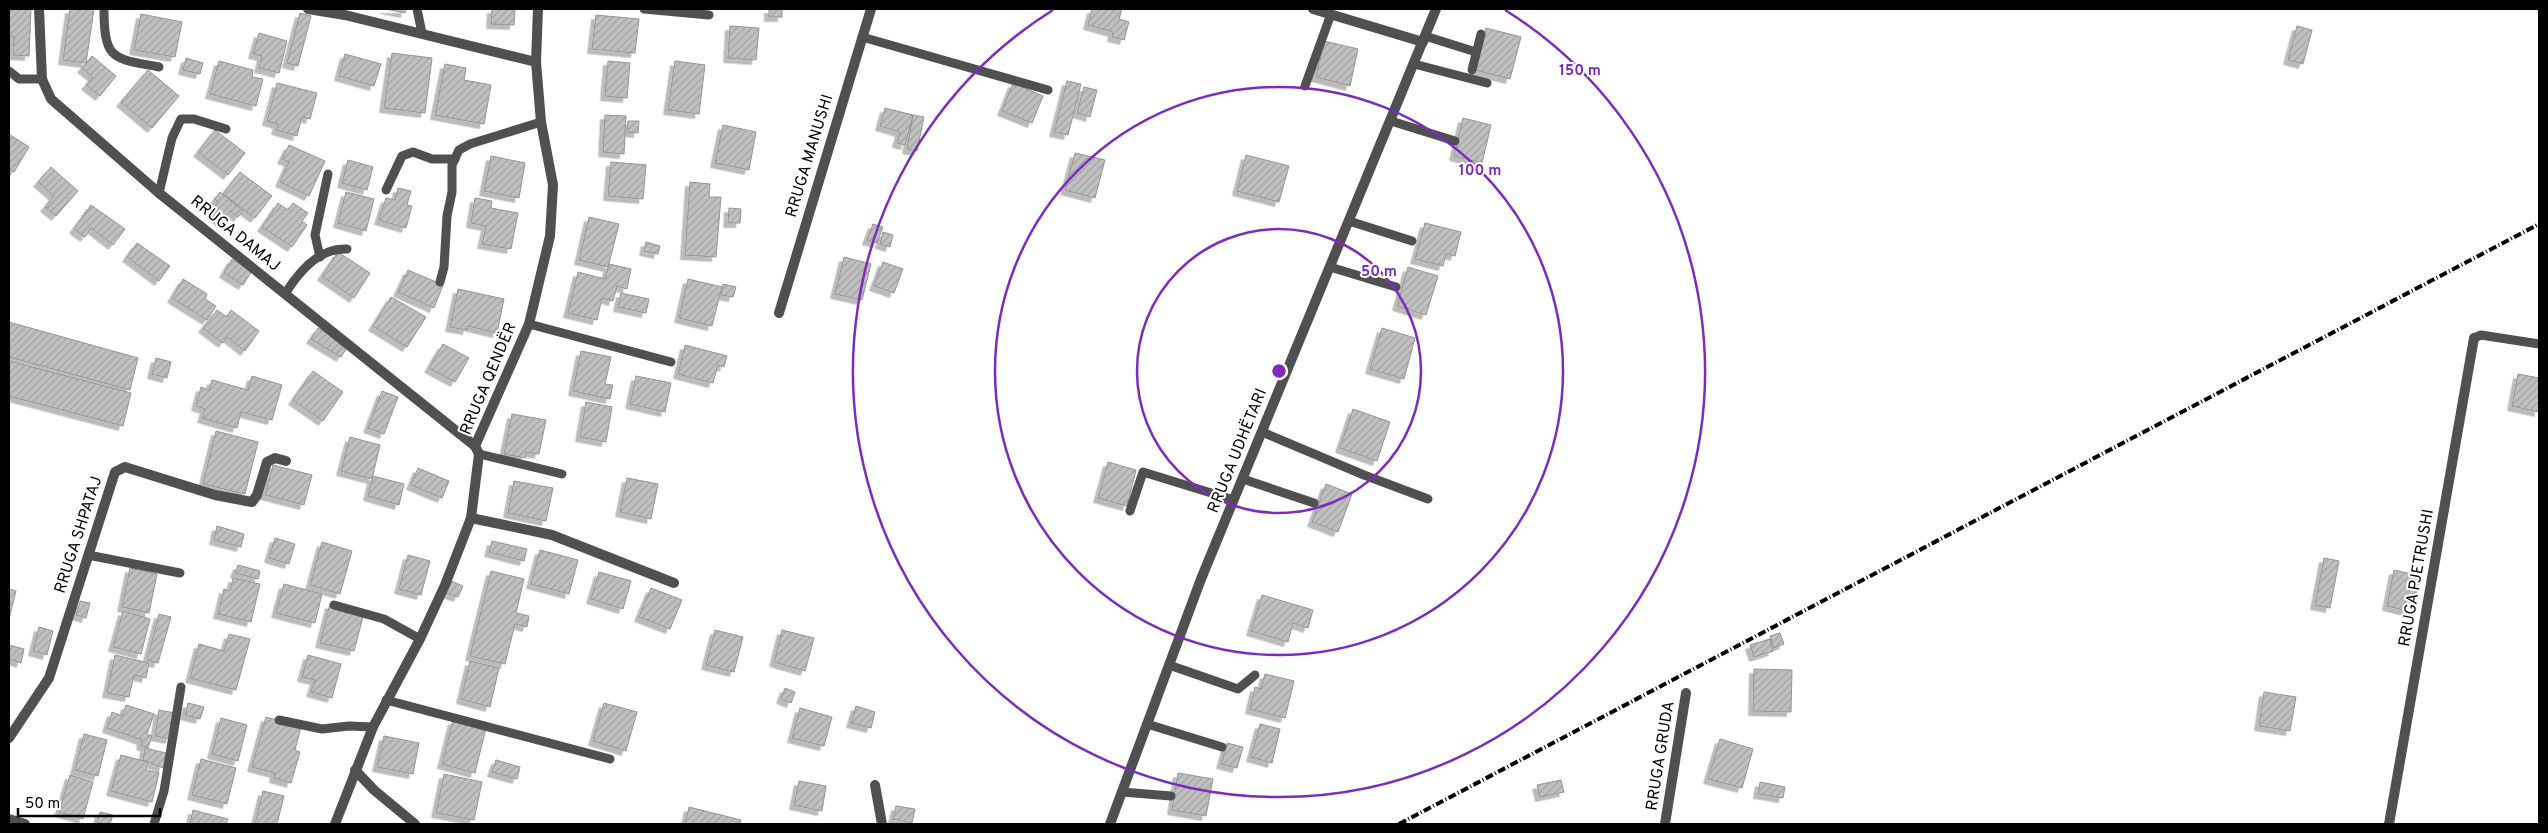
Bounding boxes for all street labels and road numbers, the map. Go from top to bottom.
street label: RRUGA MANUSHI [782,92,838,220]
street label: RRUGA DAMAJ [186,192,284,276]
street label: RRUGA QENDËR [455,319,522,438]
street label: RRUGA UDHËTARI [1203,385,1272,516]
street label: RRUGA SHPATAJ [51,474,107,596]
street label: RRUGA PJETRUSHI [2395,508,2439,648]
street label: RRUGA GRUDA [1642,700,1680,812]

